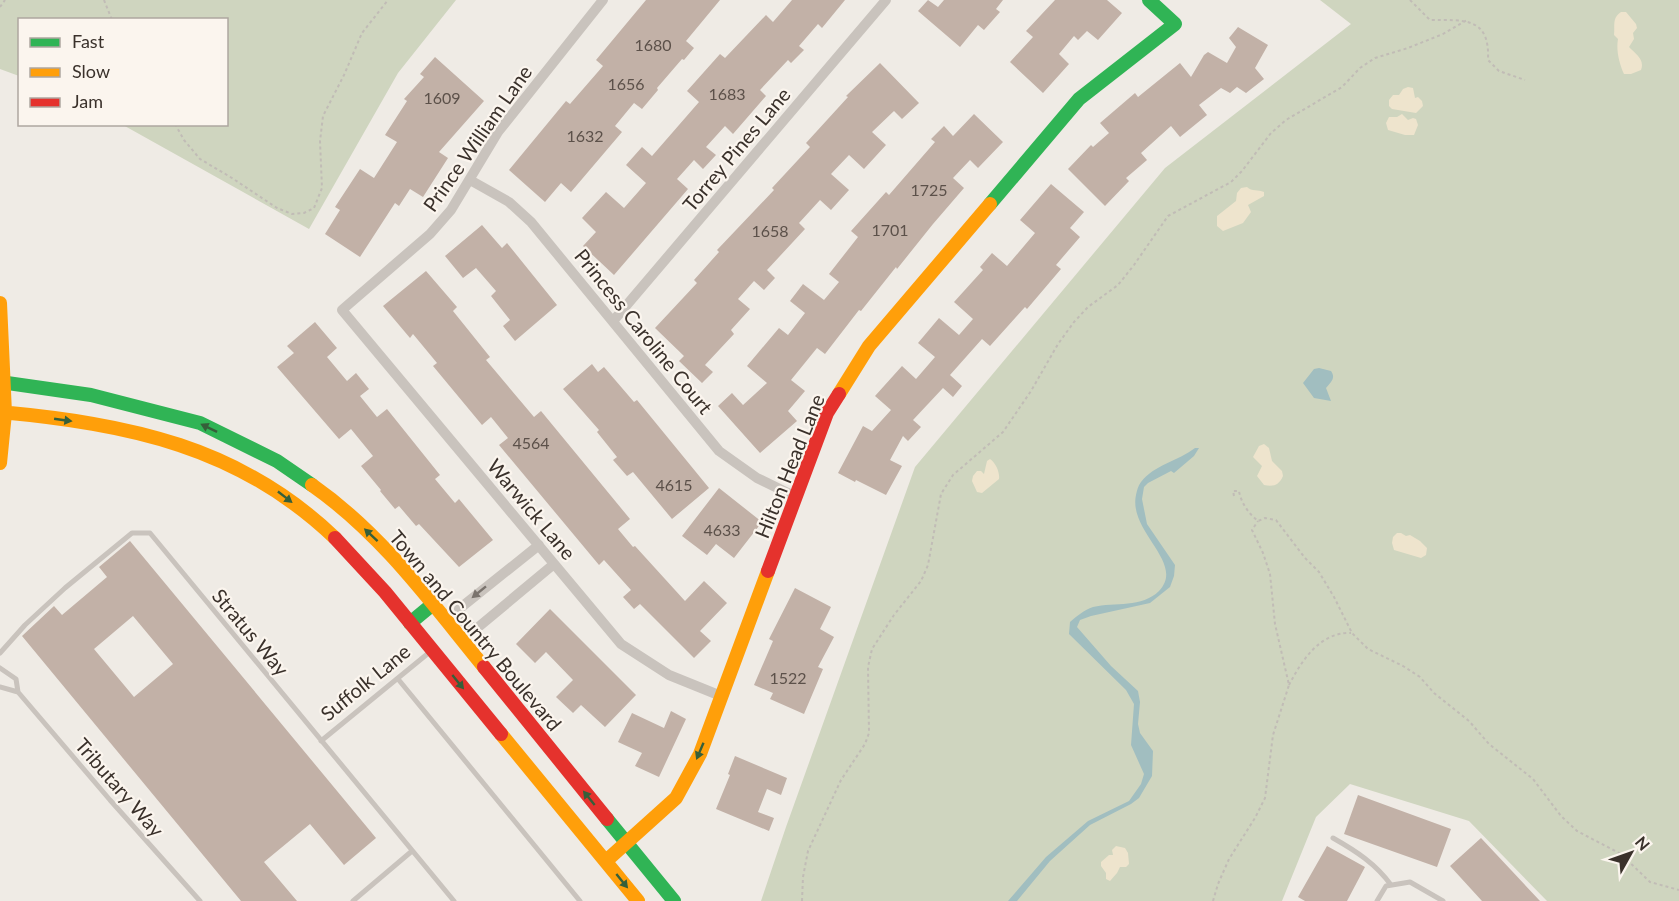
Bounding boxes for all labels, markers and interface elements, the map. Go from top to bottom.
legend [18,18,228,126]
text: Fast [72,30,105,52]
house number: 1680 [634,35,672,54]
text: Slow [72,60,110,82]
street label: Prince William Lane [418,60,536,216]
house number: 1656 [607,74,645,93]
street label: Torrey Pines Lane [677,82,795,216]
house number: 1683 [708,84,746,103]
house number: 1609 [423,88,461,107]
text: Jam [72,90,103,112]
house number: 1632 [566,126,604,145]
house number: 1725 [910,180,948,199]
house number: 1701 [871,220,909,239]
house number: 1658 [751,221,789,240]
street label: Princess Caroline Court [570,244,718,418]
street label: Hilton Head Lane [749,391,829,541]
one-way arrow [54,416,73,425]
one-way arrow [201,423,218,433]
house number: 4564 [512,433,550,452]
street label: Warwick Lane [483,454,581,564]
house number: 4615 [655,475,693,494]
one-way arrow [277,490,292,502]
house number: 4633 [703,520,741,539]
street label: Town and Country Boulevard [385,525,567,735]
one-way arrow [364,528,378,542]
street label: Stratus Way [208,584,295,681]
one-way arrow [471,586,487,599]
street label: Suffolk Lane [315,639,415,725]
house number: 1522 [769,668,807,687]
one-way arrow [452,674,464,689]
street label: Tributary Way [71,733,170,842]
one-way arrow [696,742,705,759]
one-way arrow [583,790,596,806]
north arrow [1601,823,1661,883]
text: N [1632,832,1654,854]
one-way arrow [615,873,628,888]

